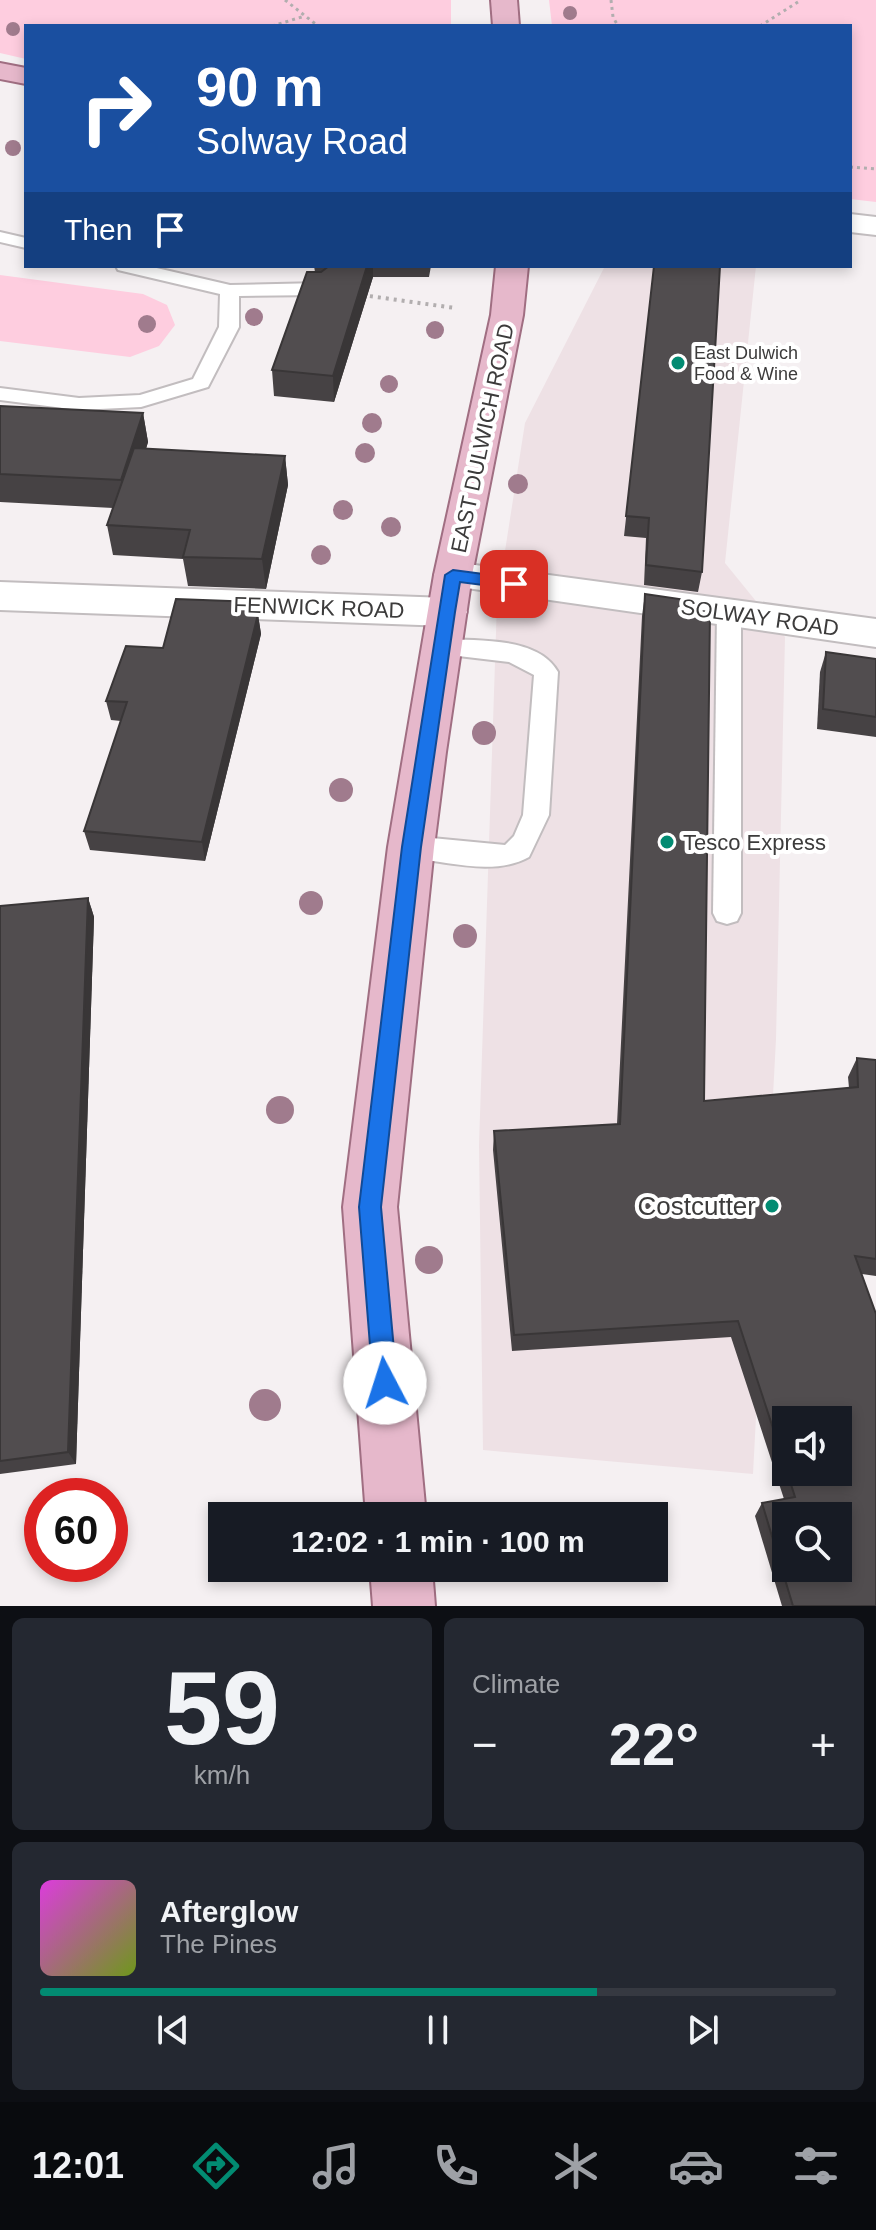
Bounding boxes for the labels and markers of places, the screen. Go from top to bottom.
place label: East Dulwich Food & Wine [694,343,798,384]
marker: East Dulwich Food & Wine [669,354,687,372]
pin [480,550,548,618]
place label: Tesco Express [683,830,826,855]
marker: Tesco Express [658,833,676,851]
place label: Costcutter [638,1191,756,1221]
marker: Costcutter [763,1197,781,1215]

